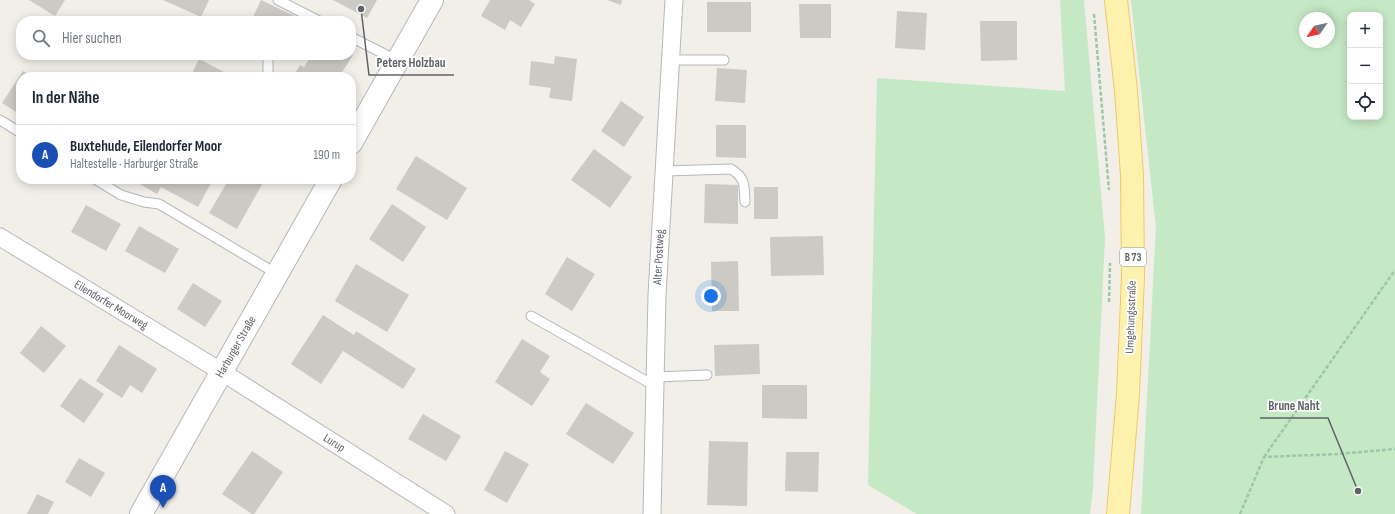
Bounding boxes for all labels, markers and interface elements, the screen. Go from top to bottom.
north arrow [1299,12,1335,48]
map controls [1347,12,1383,120]
button: + [1347,12,1383,48]
search box [16,16,356,60]
icon: search [30,27,52,49]
text: Hier suchen [62,29,122,48]
button: − [1347,48,1383,84]
callout: Peters Holzbau [369,50,454,75]
text: Peters Holzbau [377,55,446,71]
button: locate [1347,84,1383,120]
text: In der Nähe [32,88,99,108]
text: Buxtehude, Eilendorfer Moor [70,137,222,156]
text: A [42,147,48,163]
text: 190 m [313,147,340,163]
text: Haltestelle · Harburger Straße [70,156,198,172]
street label: Alter Postweg [650,229,668,286]
road number: B 73 [1120,248,1146,266]
street label: Eilendorfer Moorweg [71,277,151,333]
street label: Umgehungsstraße [1122,280,1140,354]
your location [701,286,721,306]
street label: Harburger Straße [212,313,260,381]
callout: Brune Naht [1260,393,1328,418]
text: Brune Naht [1268,398,1321,414]
street label: Lurup [320,431,348,455]
pin: A [150,475,176,508]

